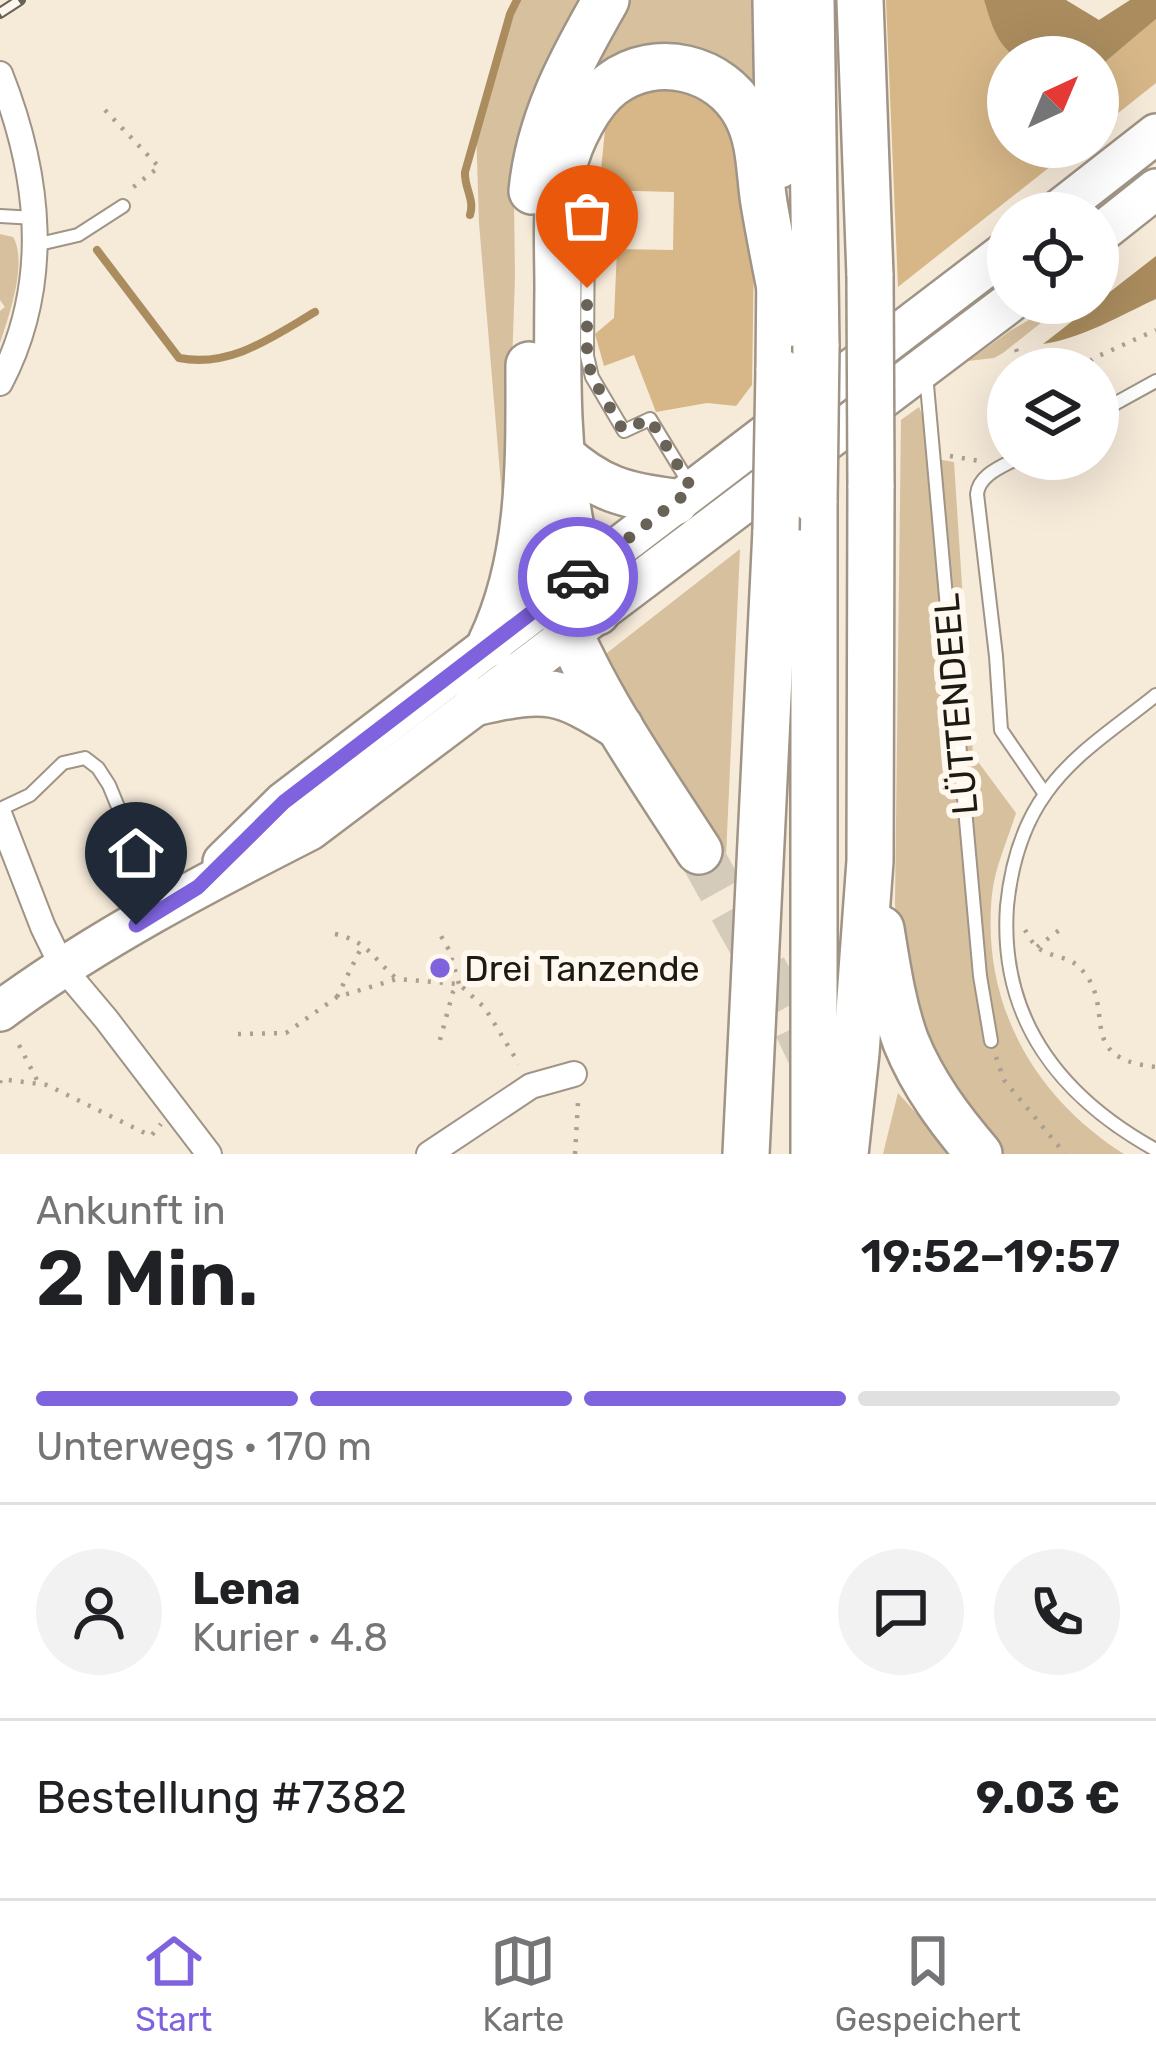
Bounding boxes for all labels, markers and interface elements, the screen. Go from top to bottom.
north arrow [987,36,1119,168]
map controls [987,36,1119,480]
pin [536,165,638,288]
icon: bag [554,183,620,249]
button: locate [987,192,1119,324]
button: layers [987,348,1119,480]
courier [518,517,638,637]
icon: car [545,544,611,610]
street label: LÜTTENDEEL [924,591,987,816]
pin [85,802,187,925]
icon: home [103,820,169,886]
place label: Drei Tanzende [464,947,700,990]
marker: Drei Tanzende [427,955,453,981]
text: Ankunft in [36,1188,226,1234]
text: 19:52–19:57 [861,1230,1120,1283]
text: 2 Min. [36,1232,259,1325]
text: Unterwegs · 170 m [36,1424,372,1470]
button: person [36,1549,162,1675]
button: chat [838,1549,964,1675]
button: phone [994,1549,1120,1675]
text: Lena [192,1562,301,1615]
text: Kurier · 4.8 [192,1615,388,1661]
text: Bestellung #7382 [36,1771,407,1824]
text: 9.03 € [976,1771,1120,1824]
tab: Start [135,1928,212,2039]
tab: Karte [483,1928,564,2039]
tab: Gespeichert [835,1928,1021,2039]

